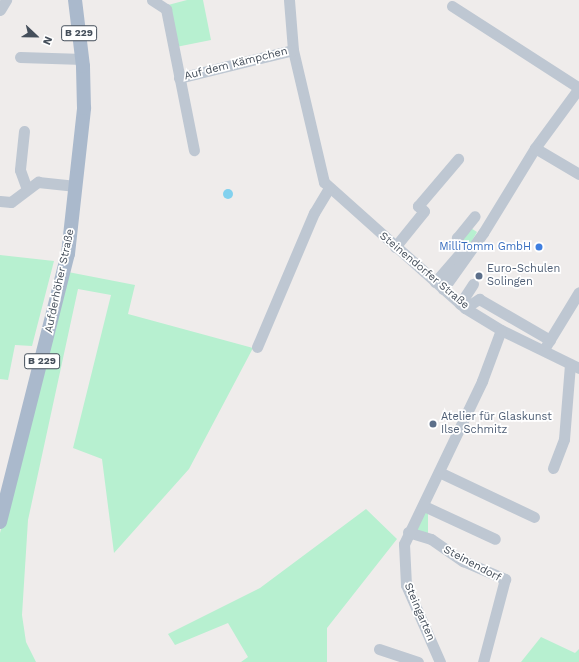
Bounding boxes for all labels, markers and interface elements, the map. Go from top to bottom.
north arrow [16,16,56,56]
road number: B 229 [61,25,97,41]
text: N [40,34,55,47]
street label: Auf dem Kämpchen [183,45,289,83]
street label: Aufderhöher Straße [43,228,77,334]
street label: Steinendorfer Straße [376,230,472,312]
place label: MilliTomm GmbH [439,240,531,254]
marker: MilliTomm GmbH [534,242,544,252]
place label: Euro-Schulen Solingen [487,263,560,289]
marker: Euro-Schulen Solingen [474,271,484,281]
road number: B 229 [24,353,60,369]
place label: Atelier für Glaskunst Ilse Schmitz [441,411,553,437]
marker: Atelier für Glaskunst Ilse Schmitz [428,419,438,429]
street label: Steinendorf [441,543,503,585]
street label: Steingarten [401,581,437,643]

